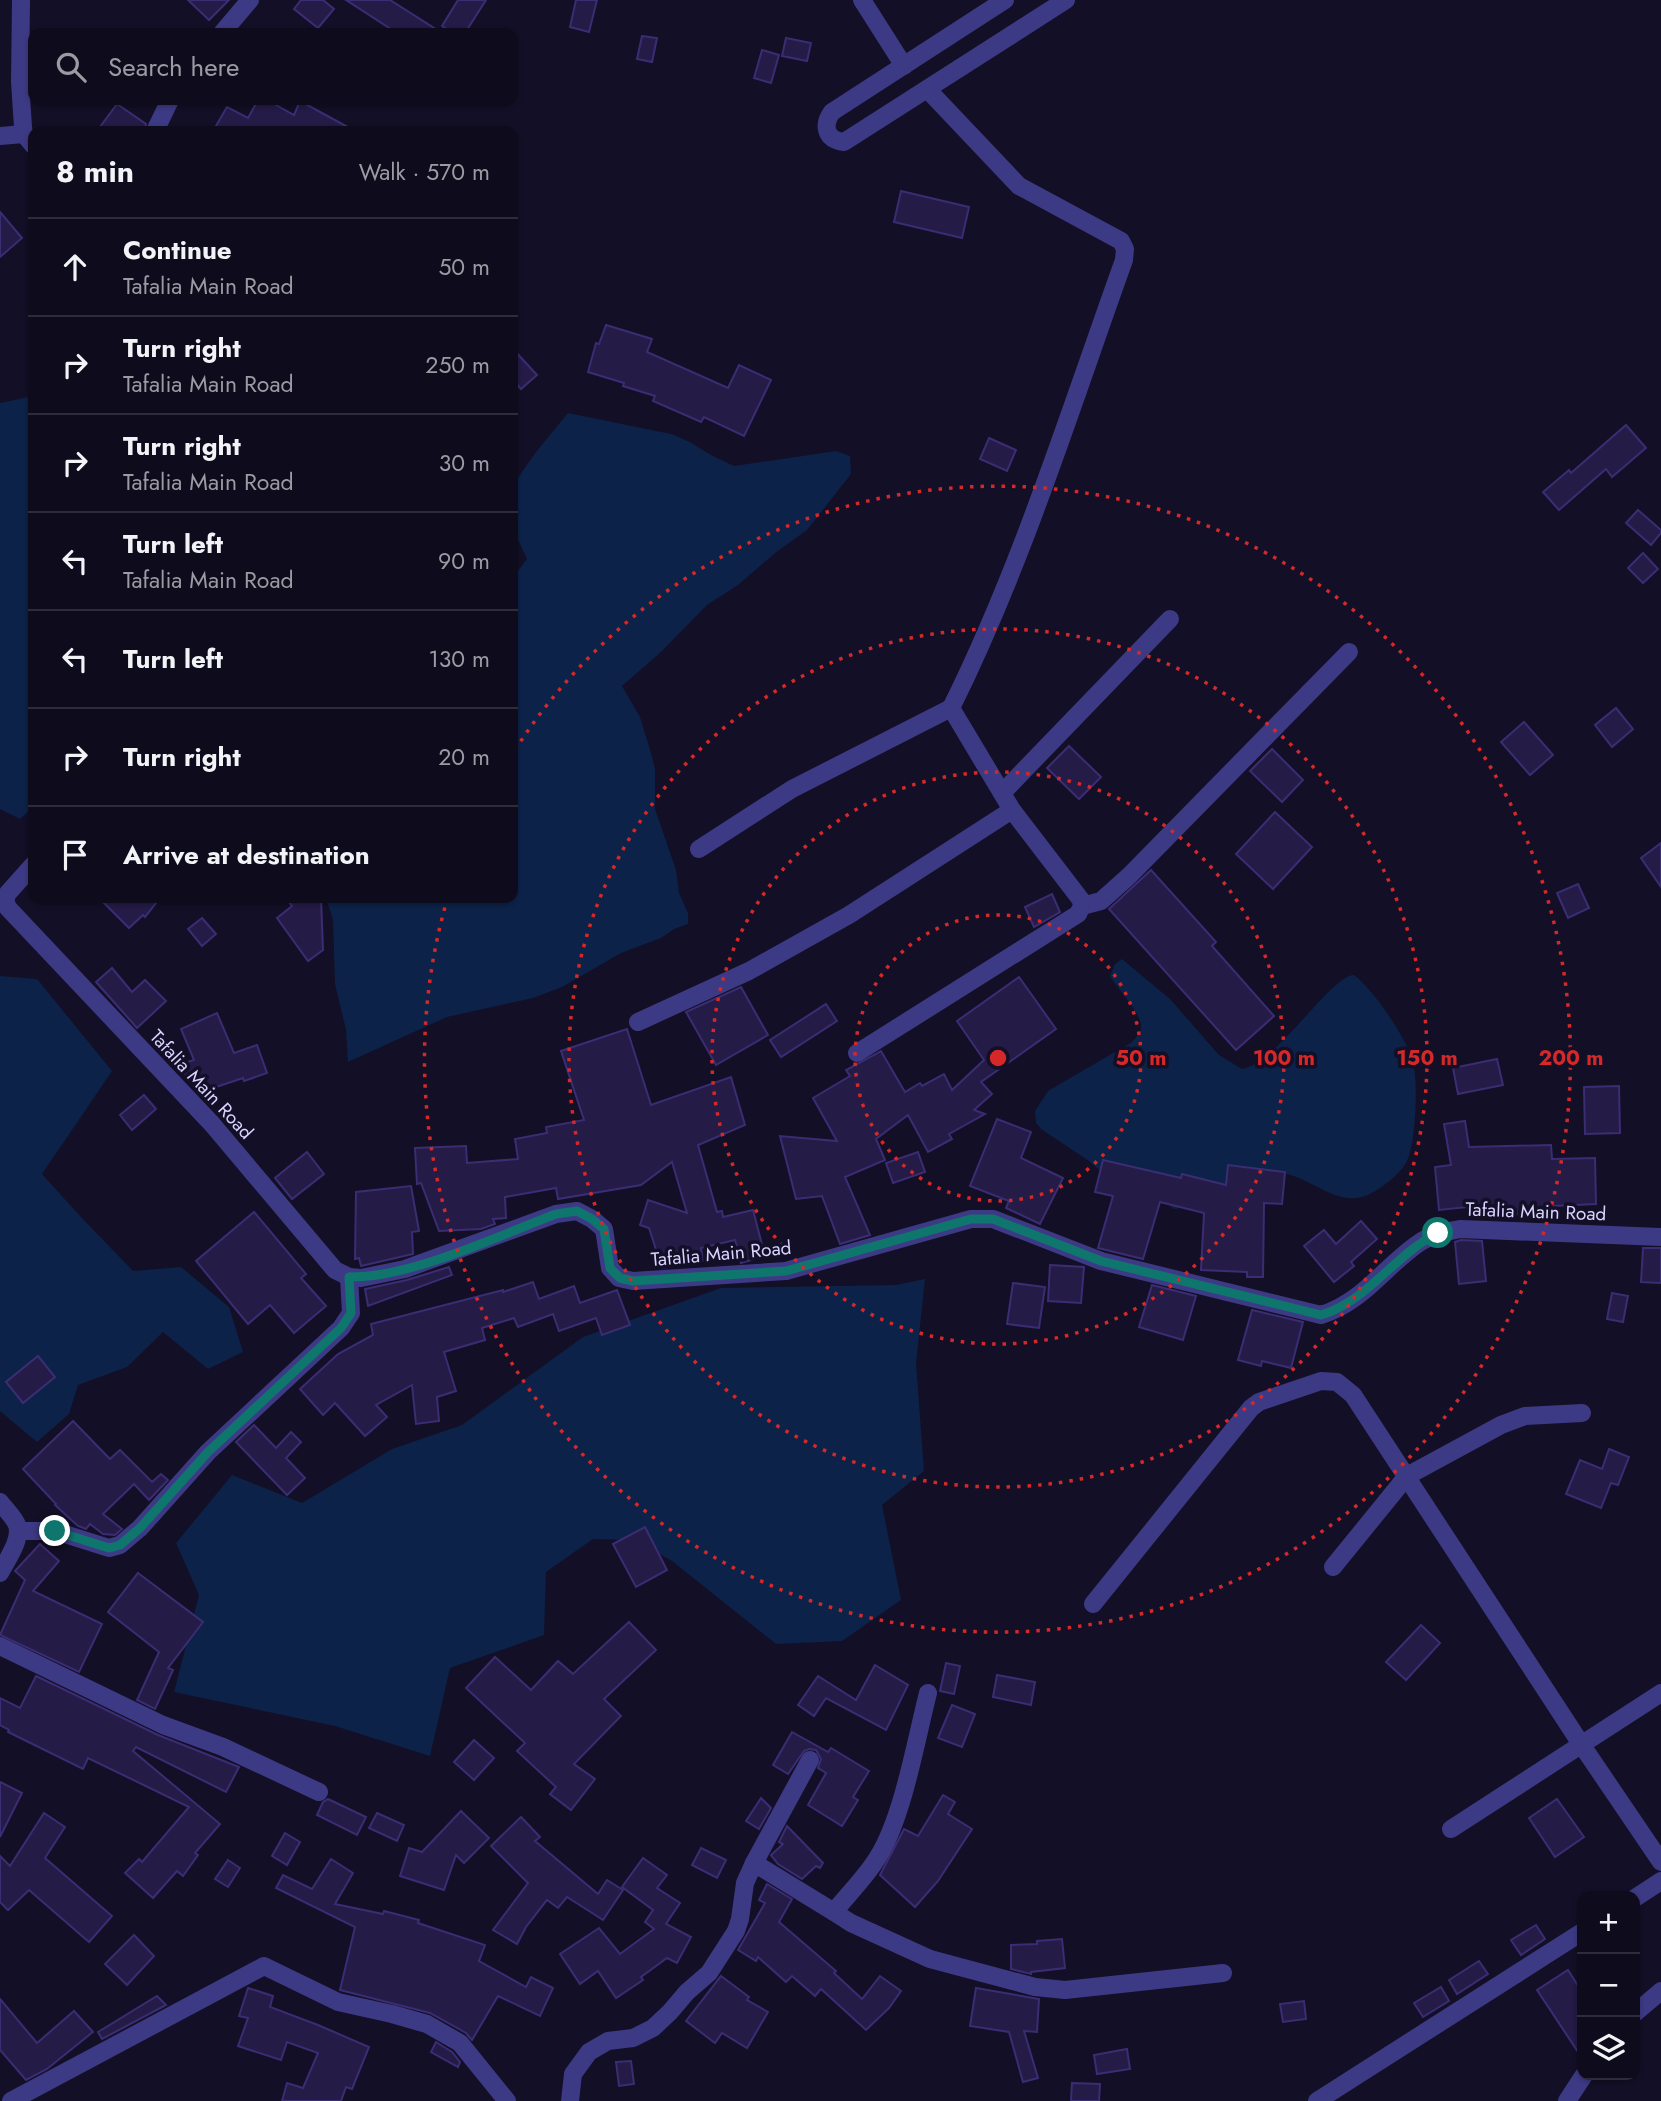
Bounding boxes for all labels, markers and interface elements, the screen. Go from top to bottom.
search box [28,28,518,105]
icon: search [52,48,90,86]
text: Search here [108,48,240,86]
text: 8 min [56,150,134,193]
text: Walk · 570 m [359,155,490,189]
text: Continue [123,231,232,269]
icon: ahead [56,248,94,286]
text: 50 m [438,250,490,284]
text: Tafalia Main Road [123,269,294,303]
text: Turn right [123,329,241,367]
icon: right [56,346,94,384]
text: 250 m [425,348,490,382]
text: Tafalia Main Road [123,367,294,401]
text: Turn right [123,427,241,465]
icon: right [56,444,94,482]
text: 30 m [439,446,490,480]
text: Tafalia Main Road [123,465,294,499]
text: Turn left [123,525,223,563]
icon: left [56,542,94,580]
text: 90 m [438,544,490,578]
text: Tafalia Main Road [123,563,294,597]
icon: left [56,640,94,678]
text: Turn left [123,640,223,678]
text: 130 m [428,642,490,676]
icon: right [56,738,94,776]
text: Turn right [123,738,241,776]
text: 20 m [438,740,490,774]
icon: arrive [56,836,94,874]
text: Arrive at destination [123,836,370,874]
street label: Tafalia Main Road [144,1024,260,1145]
text: 50 m [1116,1043,1166,1073]
text: 100 m [1253,1043,1315,1073]
text: 150 m [1396,1043,1458,1073]
text: 200 m [1538,1043,1604,1073]
centre of rings [986,1046,1010,1070]
street label: Tafalia Main Road [1465,1196,1607,1227]
route start [1422,1217,1453,1248]
street label: Tafalia Main Road [650,1234,792,1273]
route end [39,1515,70,1546]
map controls [1577,1891,1640,2080]
button: + [1577,1891,1640,1954]
button: − [1577,1954,1640,2017]
button: layers [1577,2017,1640,2080]

